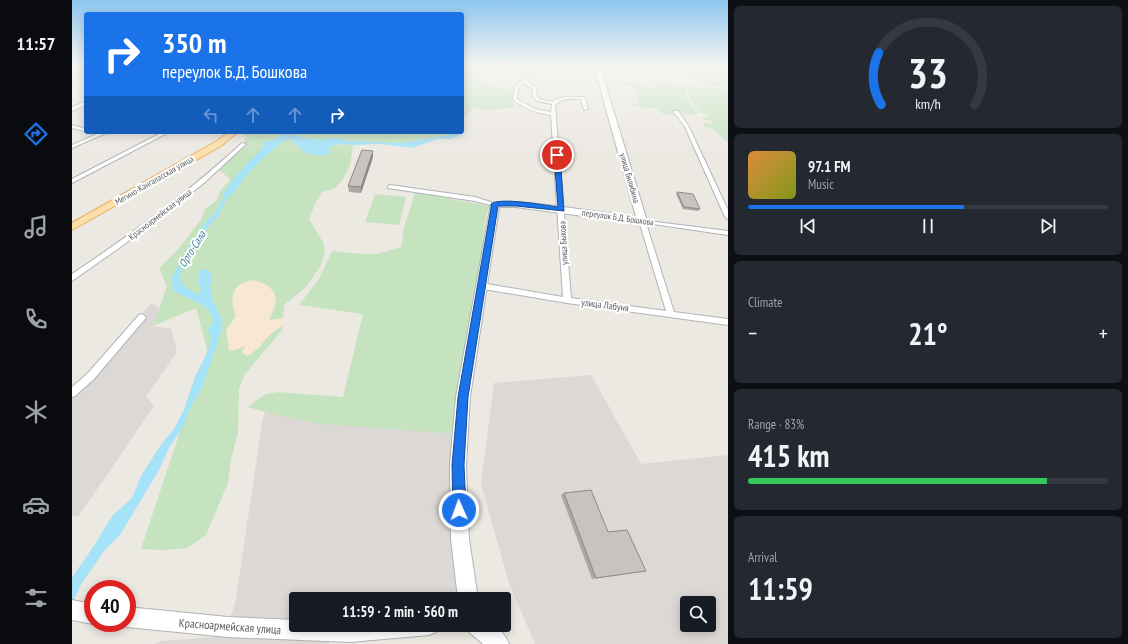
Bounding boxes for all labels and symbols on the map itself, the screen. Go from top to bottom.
pin [540,138,574,172]
street label: улица Билибина [618,152,642,205]
street label: Мегино-Кангаласская улица [113,153,196,207]
street label: Красноармейская улица [126,186,194,242]
street label: переулок Б.Д. Бошкова [581,207,655,228]
street label: улица Быкова [556,220,570,265]
water label: Орто-Сала [175,228,209,270]
street label: улица Лабуня [580,296,630,314]
position arrow [438,489,480,531]
speed limit sign: 40 [84,580,136,632]
street label: Красноармейская улица [178,615,282,637]

